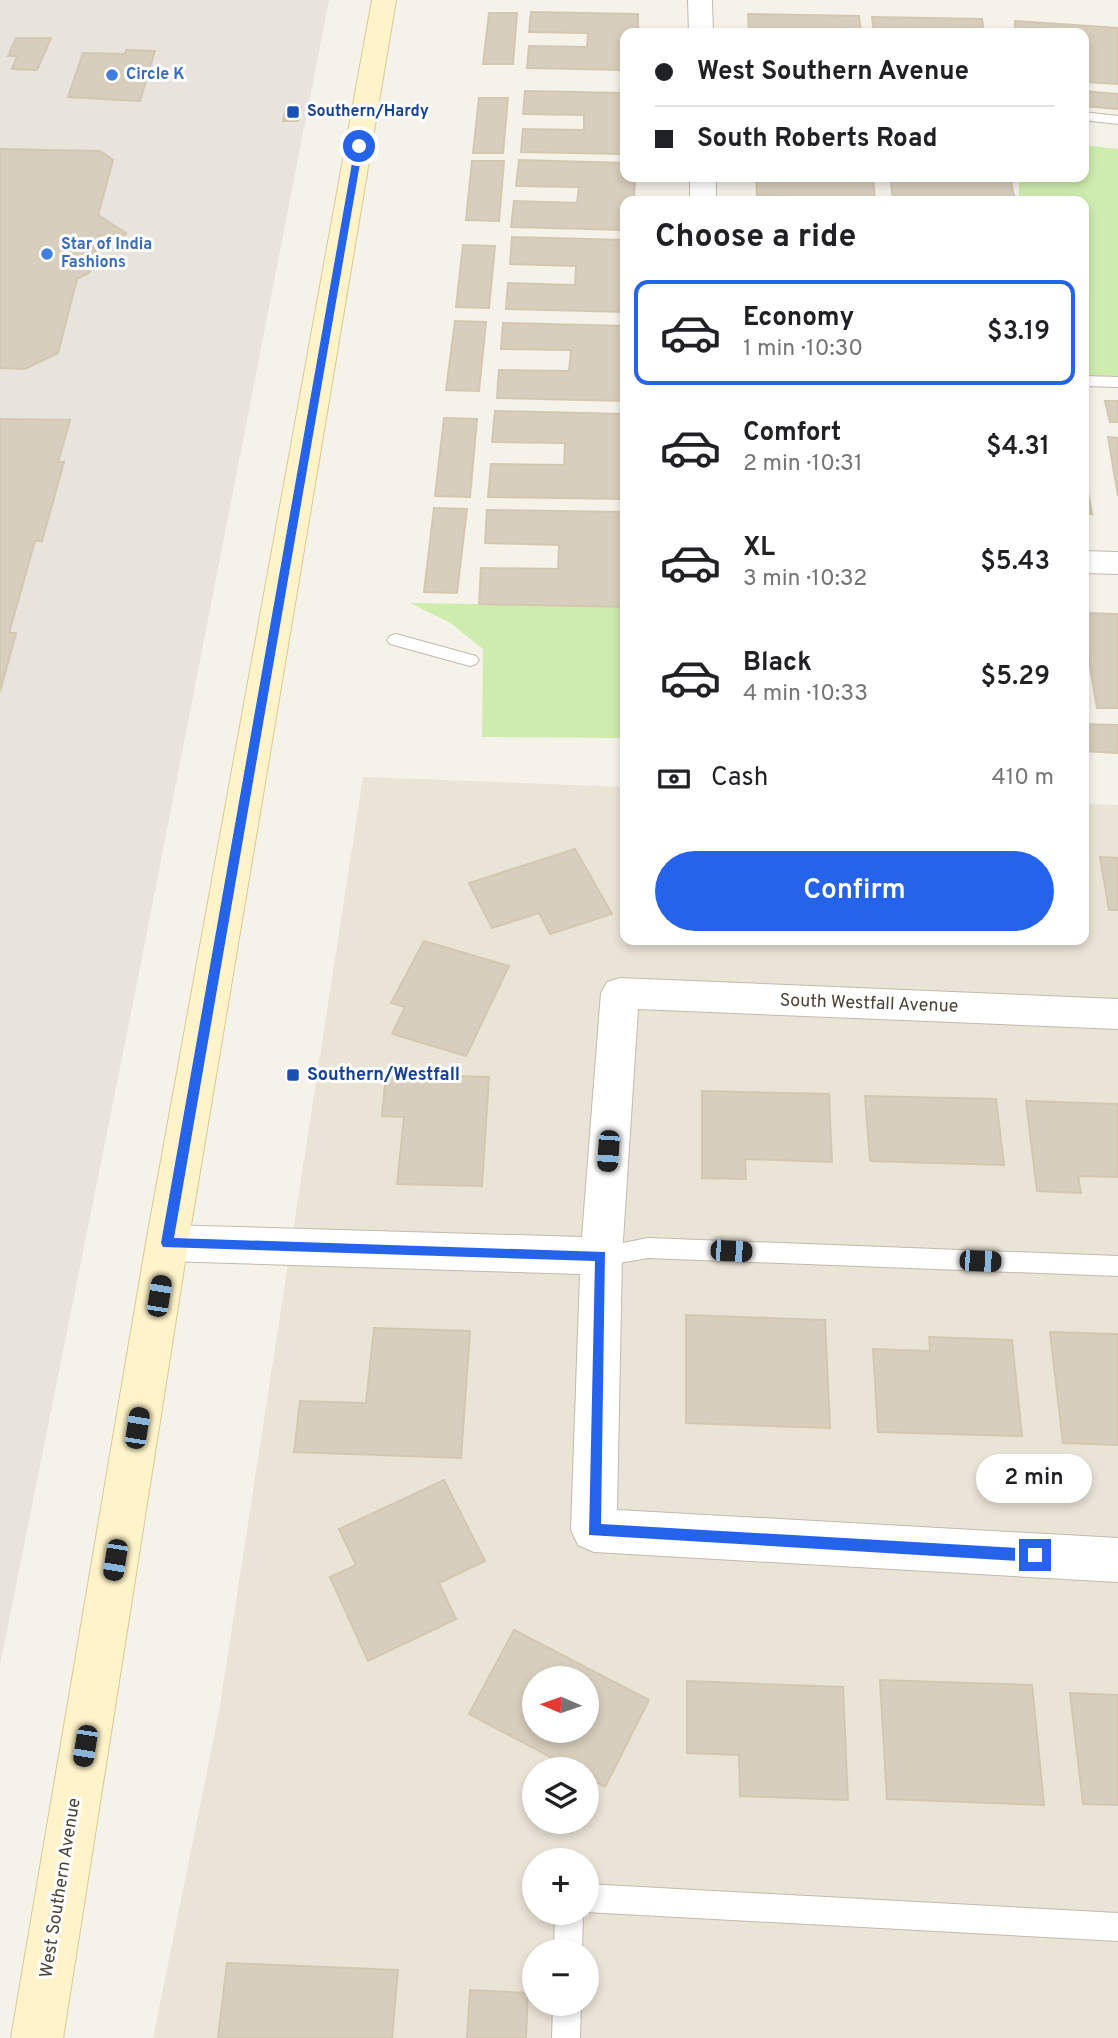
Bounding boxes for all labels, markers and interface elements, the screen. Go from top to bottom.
text: West Southern Avenue [697,56,969,89]
place label: Circle K [126,65,185,85]
marker: Circle K [104,67,120,83]
place label: Southern/Hardy [307,102,429,122]
marker: Southern/Hardy [285,104,301,120]
text: South Roberts Road [697,123,938,156]
route start [343,130,375,162]
text: Choose a ride [655,218,856,258]
place label: Star of India Fashions [61,235,152,273]
marker: Star of India Fashions [39,246,55,262]
icon: car [659,301,722,364]
text: Economy [743,302,854,335]
text: $3.19 [987,316,1050,349]
text: 1 min · 10:30 [743,335,863,364]
icon: car [659,416,722,479]
text: Comfort [743,417,841,450]
text: $4.31 [986,431,1050,464]
text: 2 min · 10:31 [743,450,862,479]
icon: car [659,531,722,594]
text: XL [743,532,775,565]
text: $5.43 [980,546,1050,579]
text: 3 min · 10:32 [743,565,867,594]
icon: car [659,646,722,709]
text: Black [743,647,812,680]
text: $5.29 [981,661,1050,694]
text: 4 min · 10:33 [743,680,868,709]
icon: cash [655,760,693,798]
text: Cash [711,762,768,795]
text: 410 m [991,764,1054,793]
button: Confirm [655,851,1054,931]
street label: South Westfall Avenue [779,989,959,1019]
place label: Southern/Westfall [307,1064,460,1087]
marker: Southern/Westfall [285,1067,301,1083]
car [597,1129,620,1173]
car [710,1239,753,1263]
car [959,1250,1002,1272]
car [146,1274,173,1318]
car [124,1406,151,1450]
callout: 2 min [977,1454,1093,1502]
text: 2 min [1004,1464,1064,1493]
car [102,1538,129,1582]
route end [1019,1539,1051,1571]
north arrow [522,1666,598,1743]
map controls [522,1666,599,2016]
car [72,1724,99,1768]
button: layers [522,1757,599,1834]
street label: West Southern Avenue [35,1796,87,1980]
button: + [522,1848,599,1925]
button: − [522,1939,599,2016]

